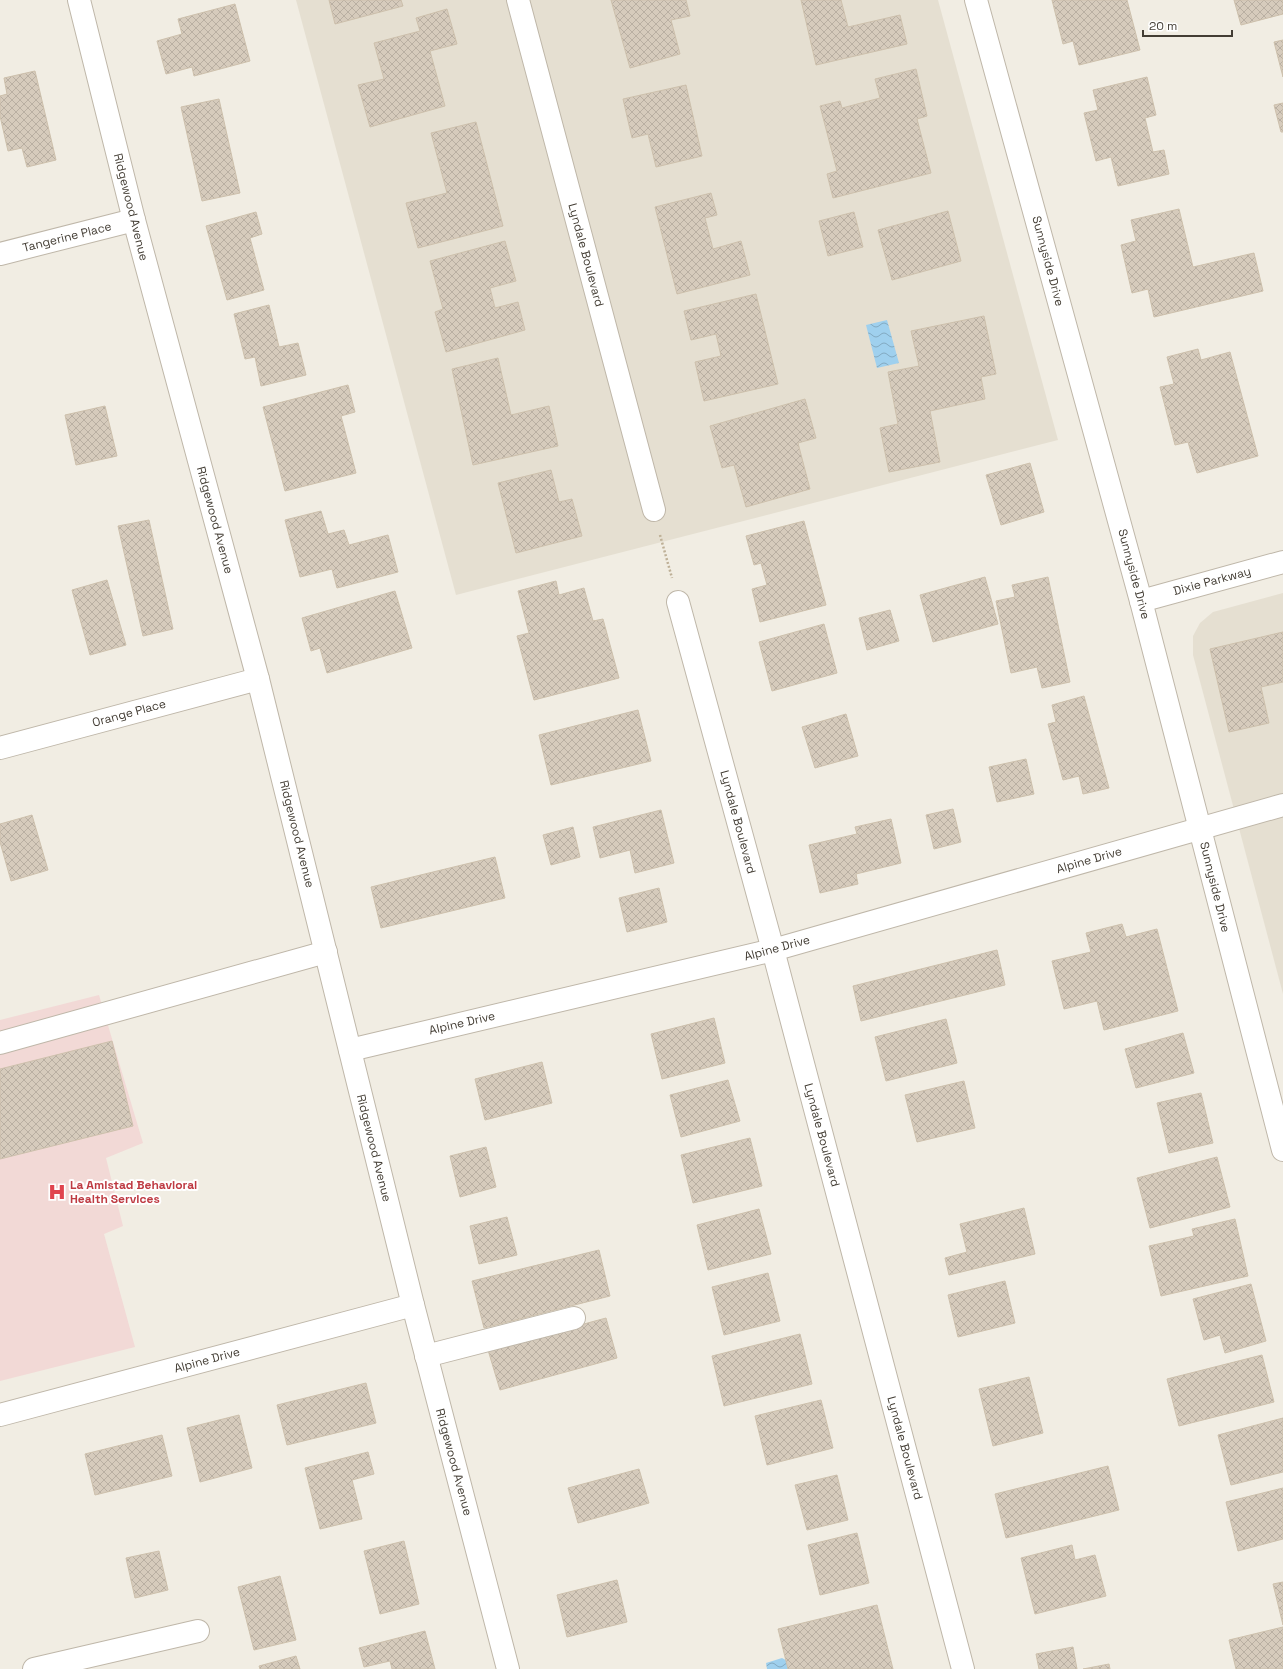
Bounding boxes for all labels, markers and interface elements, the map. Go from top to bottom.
scale bar [1143,12,1232,38]
text: 20 m [1149,18,1177,34]
street label: Ridgewood Avenue [110,152,152,262]
street label: Lyndale Boulevard [564,201,608,309]
street label: Sunnyside Drive [1028,214,1068,308]
street label: Tangerine Place [21,218,113,256]
street label: Ridgewood Avenue [193,465,237,575]
street label: Sunnyside Drive [1114,527,1154,621]
street label: Dixie Parkway [1171,563,1253,599]
street label: Orange Place [90,695,168,731]
street label: Lyndale Boulevard [716,768,760,876]
street label: Ridgewood Avenue [276,779,318,889]
street label: Sunnyside Drive [1196,840,1234,934]
street label: Alpine Drive [1054,843,1124,877]
street label: Alpine Drive [742,932,812,964]
street label: Alpine Drive [427,1008,497,1038]
street label: Lyndale Boulevard [800,1081,844,1189]
street label: Ridgewood Avenue [353,1093,395,1203]
place label: La Amistad Behavioral Health Services [70,1177,197,1207]
hospital icon: La Amistad Behavioral Health Services [47,1182,67,1202]
street label: Alpine Drive [172,1344,242,1376]
street label: Lyndale Boulevard [883,1394,927,1502]
street label: Ridgewood Avenue [432,1407,476,1517]

